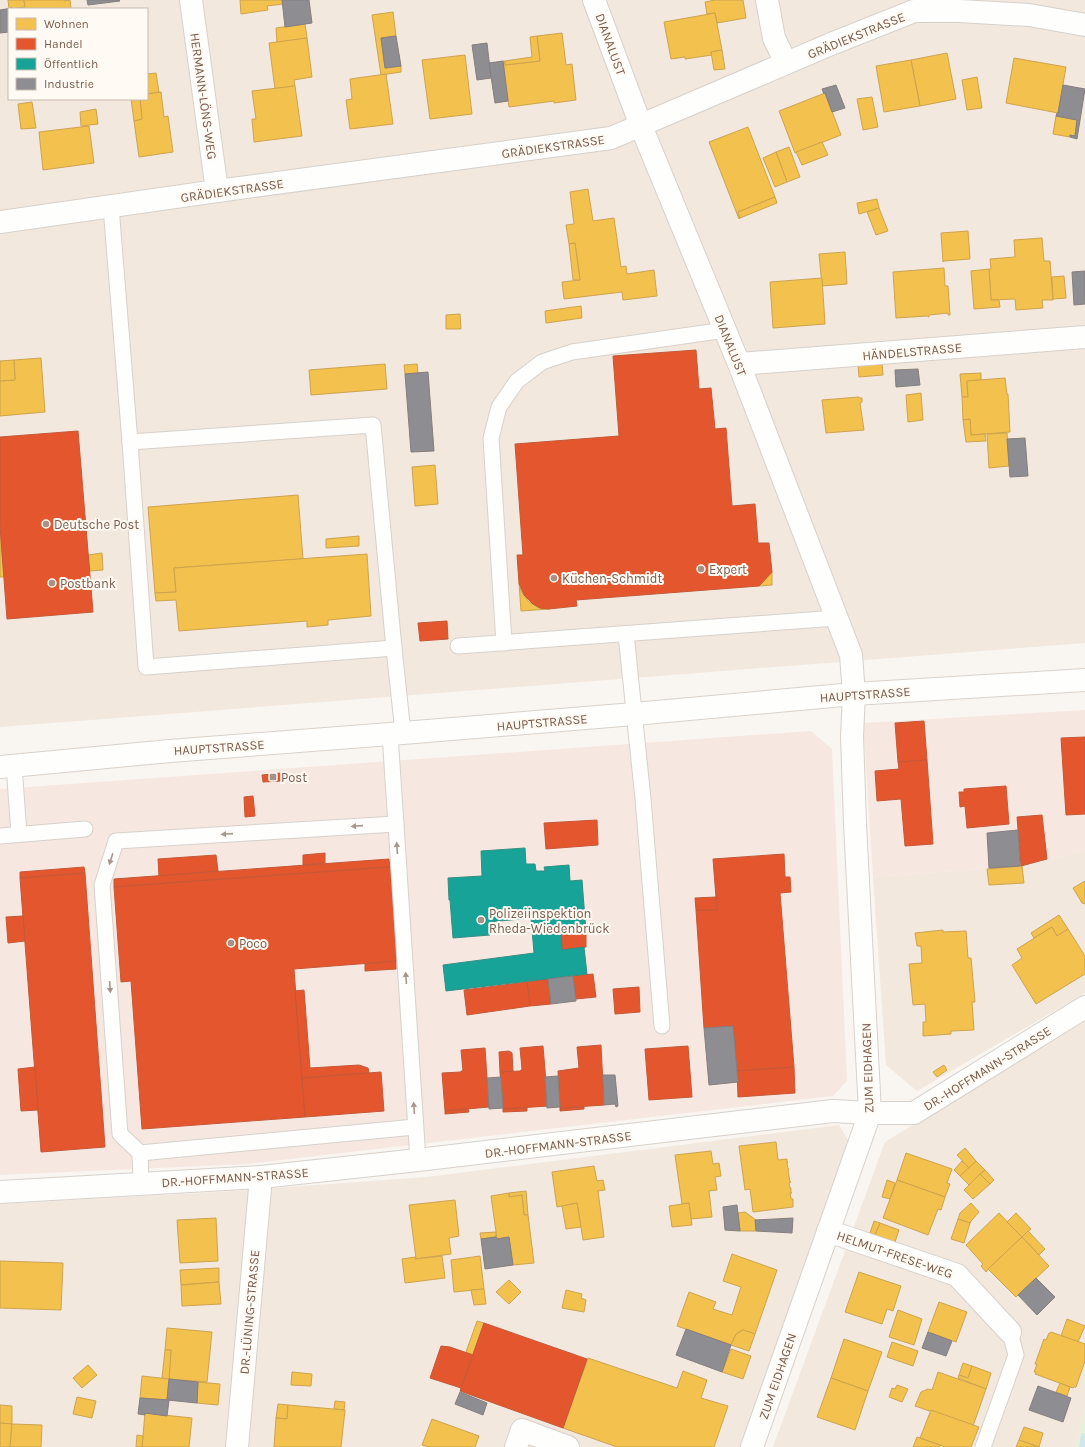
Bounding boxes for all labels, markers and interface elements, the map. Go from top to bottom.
legend [8,8,148,100]
street label: GRÄDIEKSTRASSE [805,8,907,62]
street label: DIANALUST [592,11,629,78]
text: Wohnen [44,17,89,31]
street label: HERMANN-LÖNS-WEG [187,32,221,160]
text: Handel [44,37,83,51]
text: Öffentlich [44,57,98,71]
text: Industrie [44,77,94,91]
street label: GRÄDIEKSTRASSE [500,131,606,161]
street label: GRÄDIEKSTRASSE [179,175,285,205]
street label: DIANALUST [711,312,750,379]
street label: HÄNDELSTRASSE [862,339,962,363]
place label: Deutsche Post [54,517,139,532]
marker: Deutsche Post [41,519,51,529]
place label: Expert [709,562,747,577]
marker: Expert [696,564,706,574]
place label: Küchen-Schmidt [562,571,663,586]
marker: Küchen-Schmidt [549,573,559,583]
place label: Postbank [60,576,116,591]
marker: Postbank [47,578,57,588]
street label: HAUPTSTRASSE [819,684,911,705]
street label: HAUPTSTRASSE [496,711,588,734]
street label: HAUPTSTRASSE [173,737,265,758]
place label: Post [281,770,307,785]
marker: Post [268,772,278,782]
one-way arrow [351,823,363,830]
one-way arrow [221,831,233,838]
one-way arrow [394,842,401,854]
one-way arrow [107,853,113,865]
place label: Polizeiinspektion Rheda-Wiedenbrück [489,906,610,936]
marker: Polizeiinspektion Rheda-Wiedenbrück [476,915,486,925]
place label: Poco [239,936,267,951]
marker: Poco [226,938,236,948]
one-way arrow [402,972,409,984]
one-way arrow [106,981,113,994]
street label: ZUM EIDHAGEN [858,1022,877,1113]
street label: DR.-HOFFMANN-STRASSE [921,1023,1054,1114]
one-way arrow [411,1102,418,1114]
street label: DR.-HOFFMANN-STRASSE [484,1128,632,1161]
street label: DR.-HOFFMANN-STRASSE [161,1165,309,1190]
street label: HELMUT-FRESE-WEG [835,1228,955,1281]
street label: DR.-LÜNING-STRASSE [236,1249,262,1375]
street label: ZUM EIDHAGEN [756,1331,799,1421]

